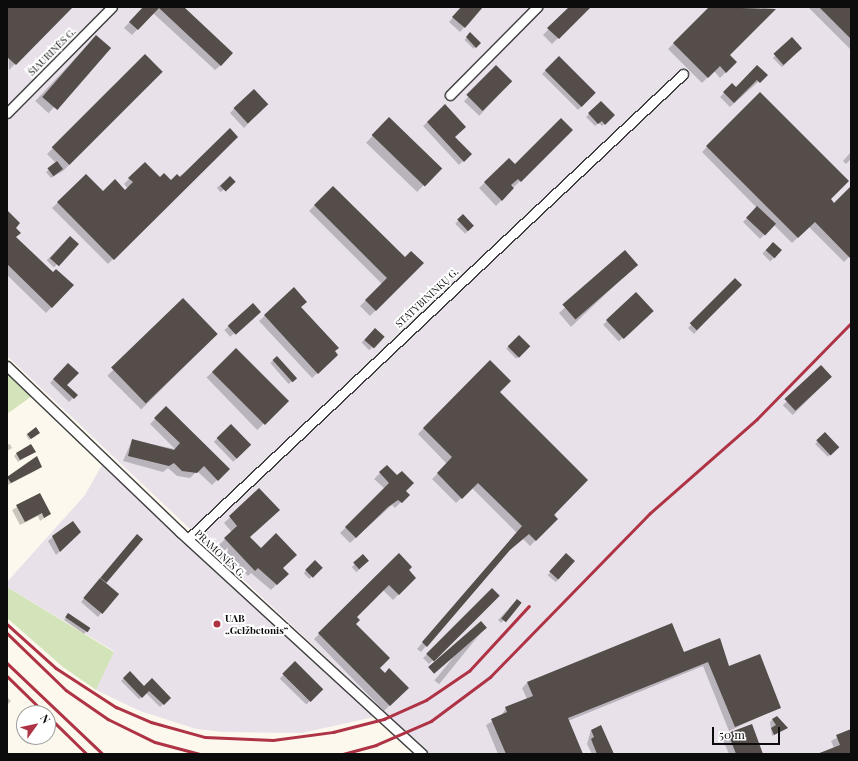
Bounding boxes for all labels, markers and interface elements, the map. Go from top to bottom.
street label: ŠIAURINĖS G. [26,26,78,78]
street label: STATYBININKŲ G. [393,266,461,330]
street label: PRAMONĖS G. [192,527,248,581]
place label: UAB „Gelžbetonis“ [225,612,288,636]
marker: UAB „Gelžbetonis“ [212,619,222,629]
north arrow [16,705,56,745]
text: N [37,711,54,726]
scale bar [714,719,782,745]
text: 50 m [719,726,745,742]

